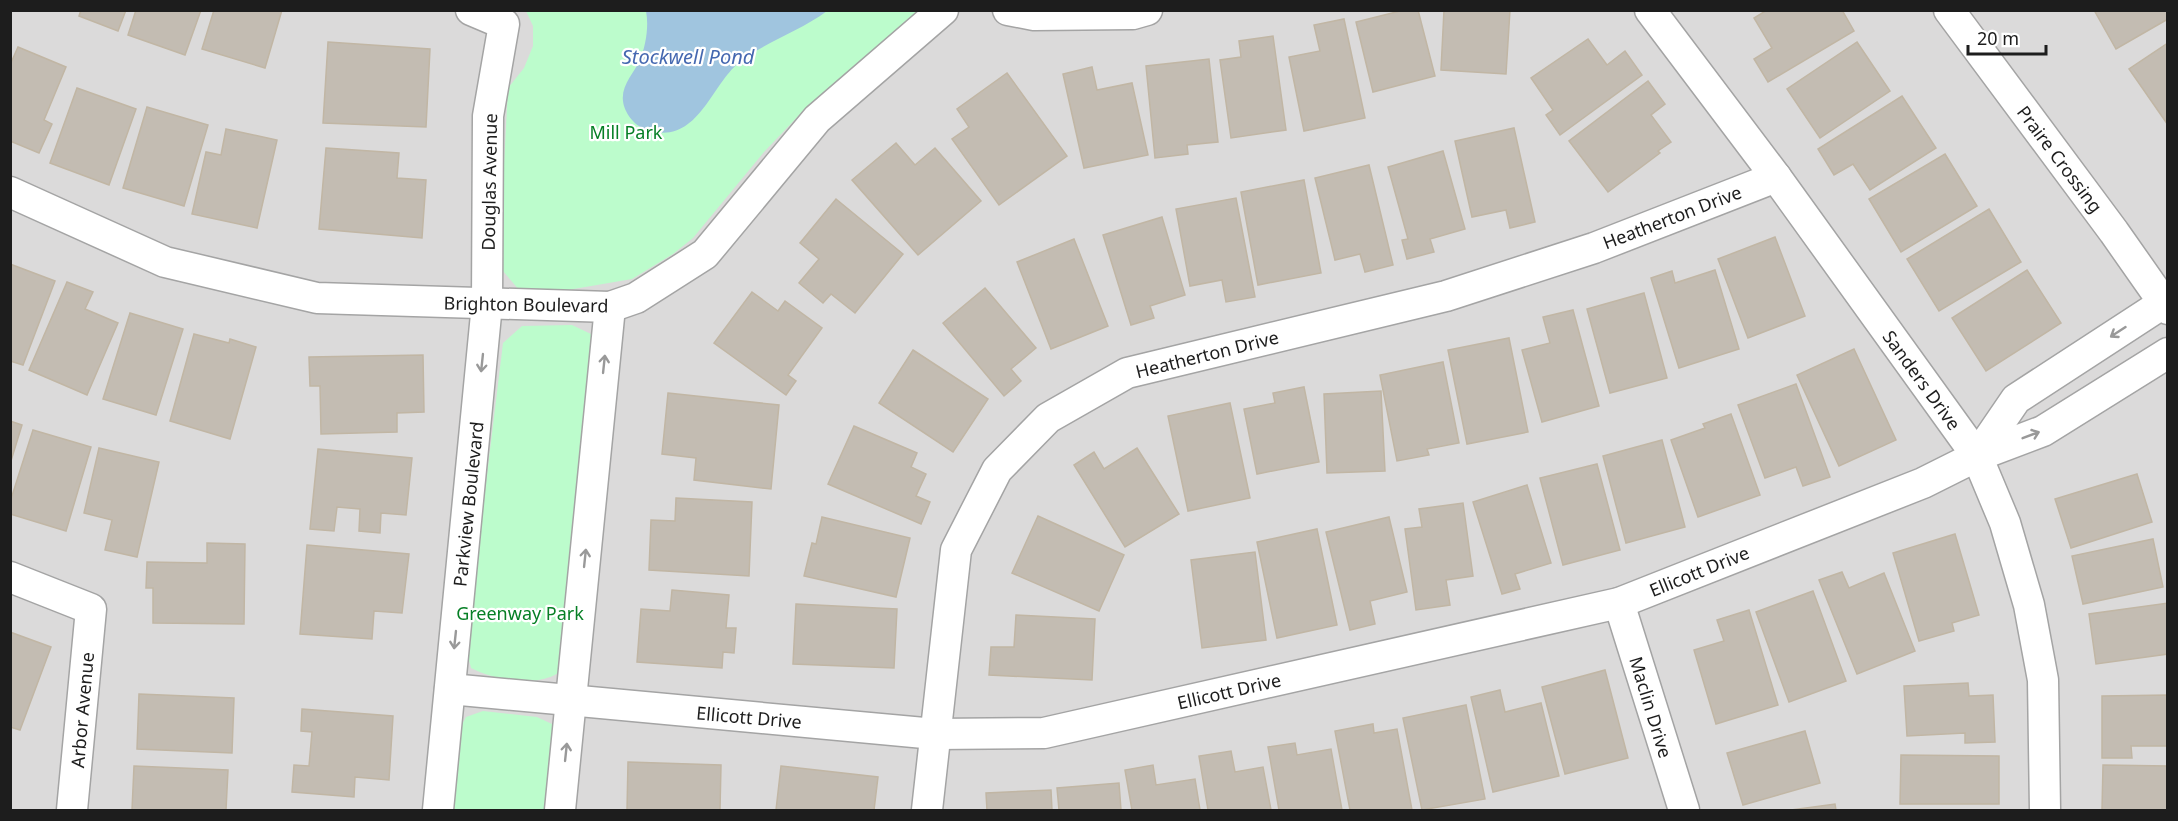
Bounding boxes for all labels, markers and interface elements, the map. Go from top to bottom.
scale bar [1968,18,2046,56]
text: 20 m [1977,26,2019,50]
water label: Stockwell Pond [622,43,755,70]
street label: Praire Crossing [2012,101,2108,217]
street label: Douglas Avenue [476,113,502,251]
park label: Mill Park [590,120,663,144]
street label: Heatherton Drive [1599,180,1745,254]
street label: Brighton Boulevard [443,291,609,317]
street label: Heatherton Drive [1133,325,1281,383]
street label: Sanders Drive [1878,325,1966,435]
one-way arrow [2111,326,2127,338]
one-way arrow [476,352,487,372]
one-way arrow [599,355,610,375]
street label: Parkview Boulevard [447,420,489,588]
one-way arrow [2022,429,2040,440]
street label: Ellicott Drive [1646,540,1752,602]
one-way arrow [580,549,591,569]
park label: Greenway Park [456,601,584,625]
one-way arrow [449,630,460,650]
street label: Arbor Avenue [65,651,99,769]
street label: Maclin Drive [1624,653,1678,761]
street label: Ellicott Drive [1175,667,1283,715]
street label: Ellicott Drive [695,700,803,734]
one-way arrow [561,743,572,763]

